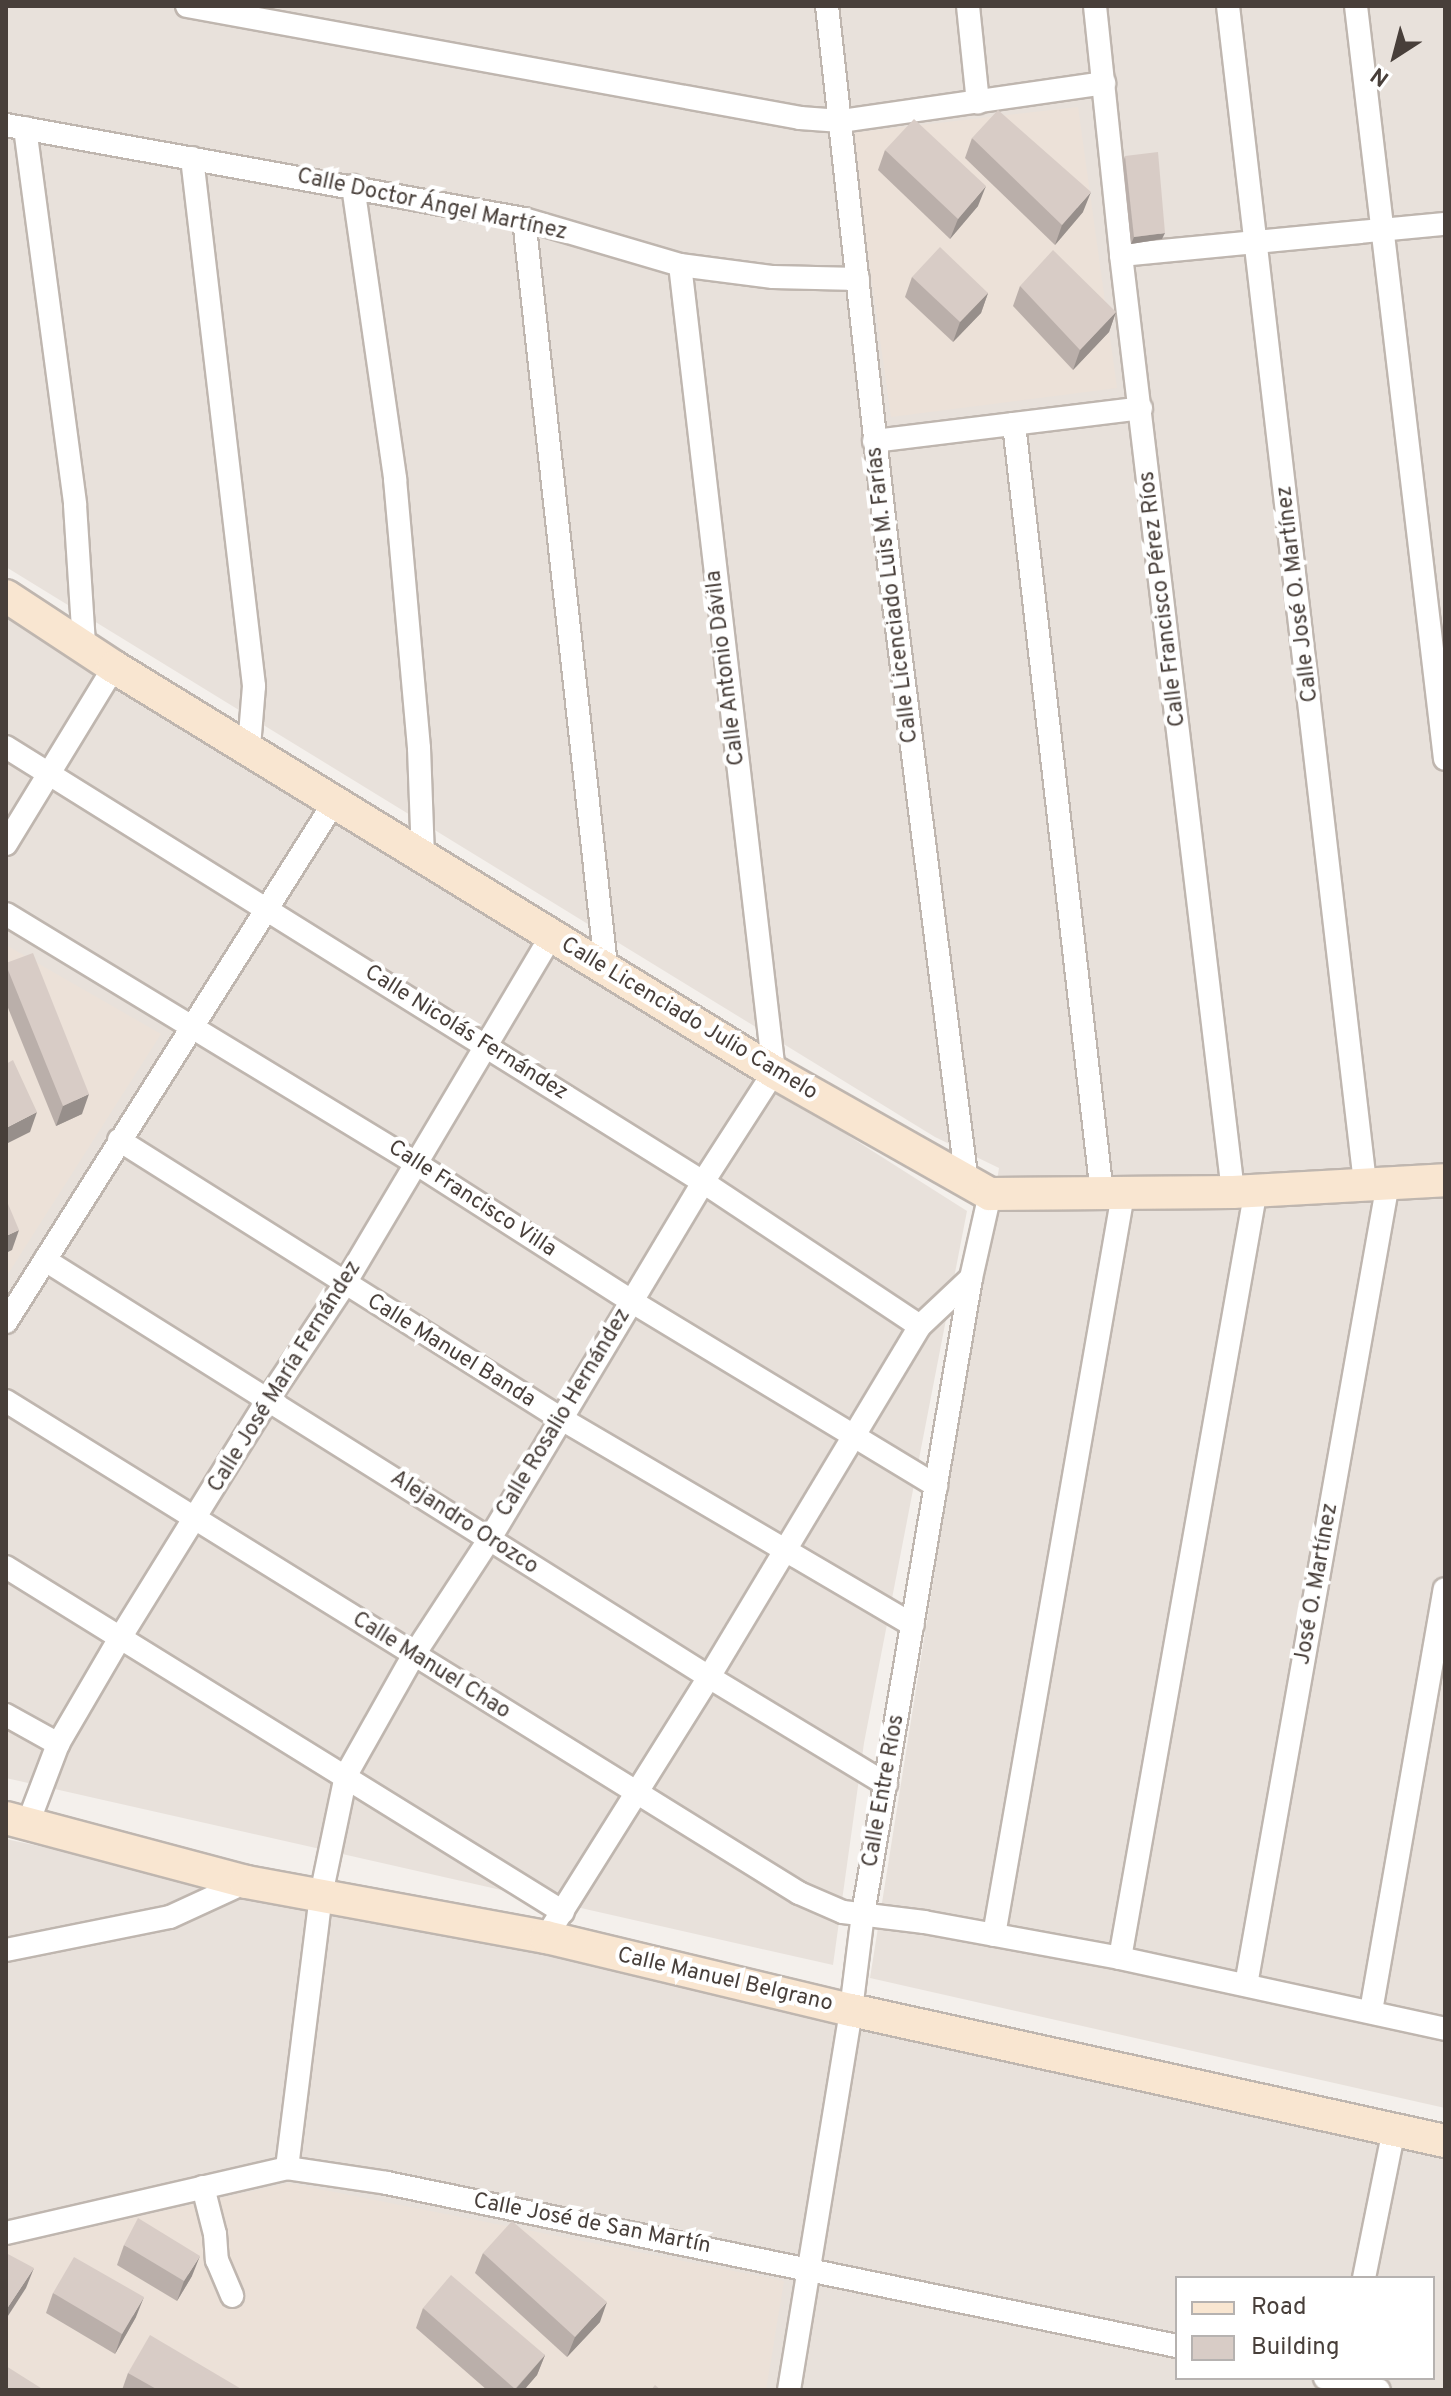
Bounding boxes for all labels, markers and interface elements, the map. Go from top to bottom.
north arrow [1355,16,1435,96]
text: N [1366,60,1395,91]
street label: Calle Doctor Ángel Martínez [294,163,570,247]
street label: Calle Licenciado Luis M. Farías [862,445,924,745]
street label: Calle Francisco Pérez Ríos [1134,470,1192,728]
street label: Calle José O. Martínez [1272,484,1324,704]
street label: Calle Antonio Dávila [701,568,751,768]
street label: Calle Licenciado Julio Camelo [556,932,822,1106]
street label: Calle Nicolás Fernández [360,960,572,1106]
street label: Calle Francisco Villa [383,1135,561,1263]
street label: Calle José María Fernández [203,1256,367,1498]
street label: Calle Manuel Banda [362,1288,540,1414]
street label: Calle Rosalio Hernández [491,1304,637,1522]
street label: Alejandro Orozco [385,1465,543,1581]
street label: José O. Martínez [1290,1501,1344,1667]
street label: Calle Manuel Chao [347,1607,515,1725]
street label: Calle Entre Ríos [858,1713,910,1869]
street label: Calle Manuel Belgrano [615,1942,835,2018]
street label: Calle José de San Martín [471,2188,713,2260]
legend [1175,2276,1435,2380]
text: Road [1251,2293,1307,2323]
text: Building [1251,2333,1340,2363]

